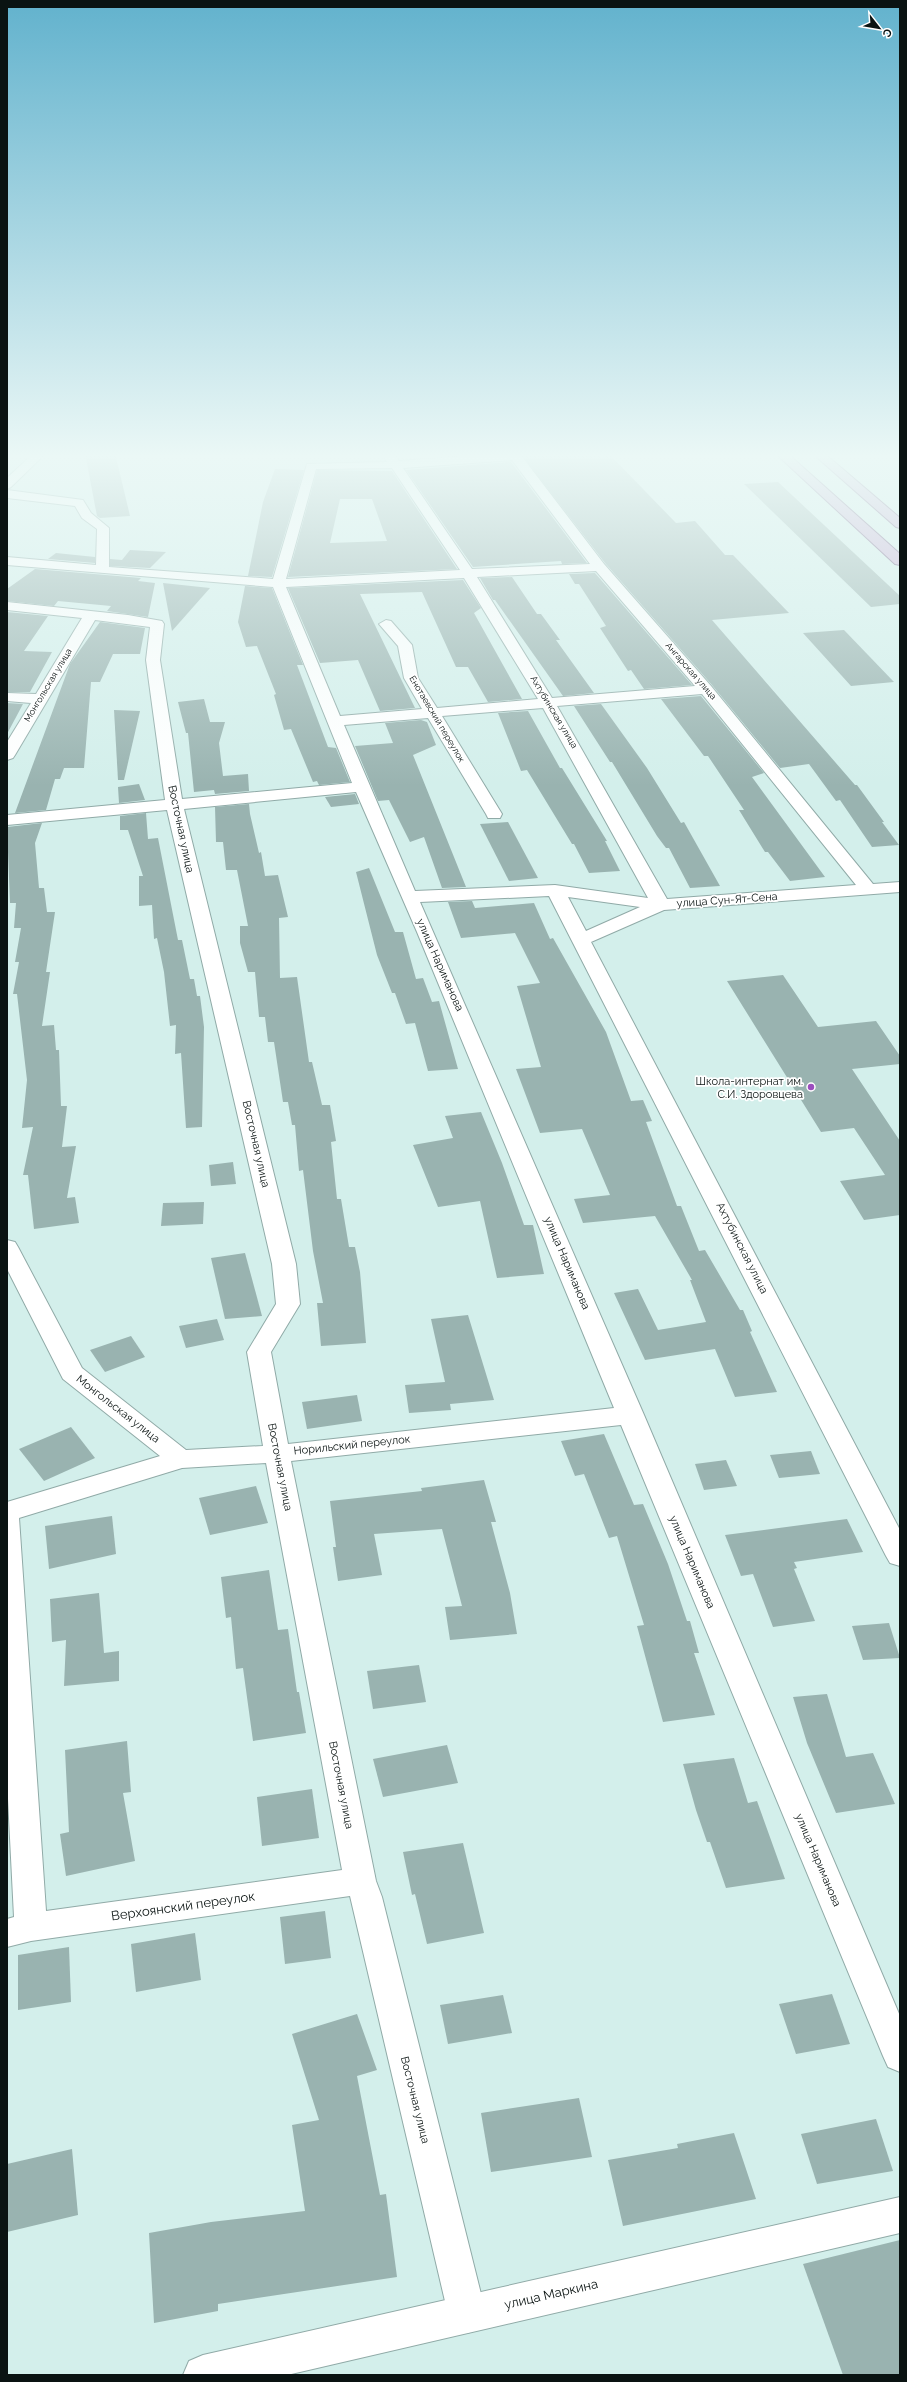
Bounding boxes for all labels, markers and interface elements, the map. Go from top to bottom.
north arrow [859,8,899,48]
text: С [879,26,895,40]
street label: Ангарская улица [664,641,718,702]
street label: Монгольская улица [22,647,74,723]
street label: Енотаевский переулок [407,674,467,764]
street label: Ахтубинская улица [528,674,580,750]
street label: Восточная улица [165,784,197,874]
street label: улица Сун-Ят-Сена [676,890,778,910]
street label: улица Нариманова [414,917,466,1013]
place label: Школа-интернат им. С.И. Здоровцева [696,1075,803,1101]
marker: Школа-интернат им. С.И. Здоровцева [806,1082,816,1092]
street label: Восточная улица [240,1099,272,1189]
street label: Ахтубинская улица [713,1200,771,1296]
street label: улица Нариманова [542,1214,592,1312]
street label: Монгольская улица [74,1372,162,1446]
street label: Восточная улица [265,1422,295,1512]
street label: Норильский переулок [293,1432,411,1458]
street label: улица Нариманова [667,1513,717,1611]
street label: Восточная улица [326,1740,356,1830]
street label: улица Нариманова [793,1811,843,1909]
street label: Верхоянский переулок [110,1888,256,1924]
street label: Восточная улица [398,2055,432,2145]
street label: улица Маркина [503,2276,599,2312]

